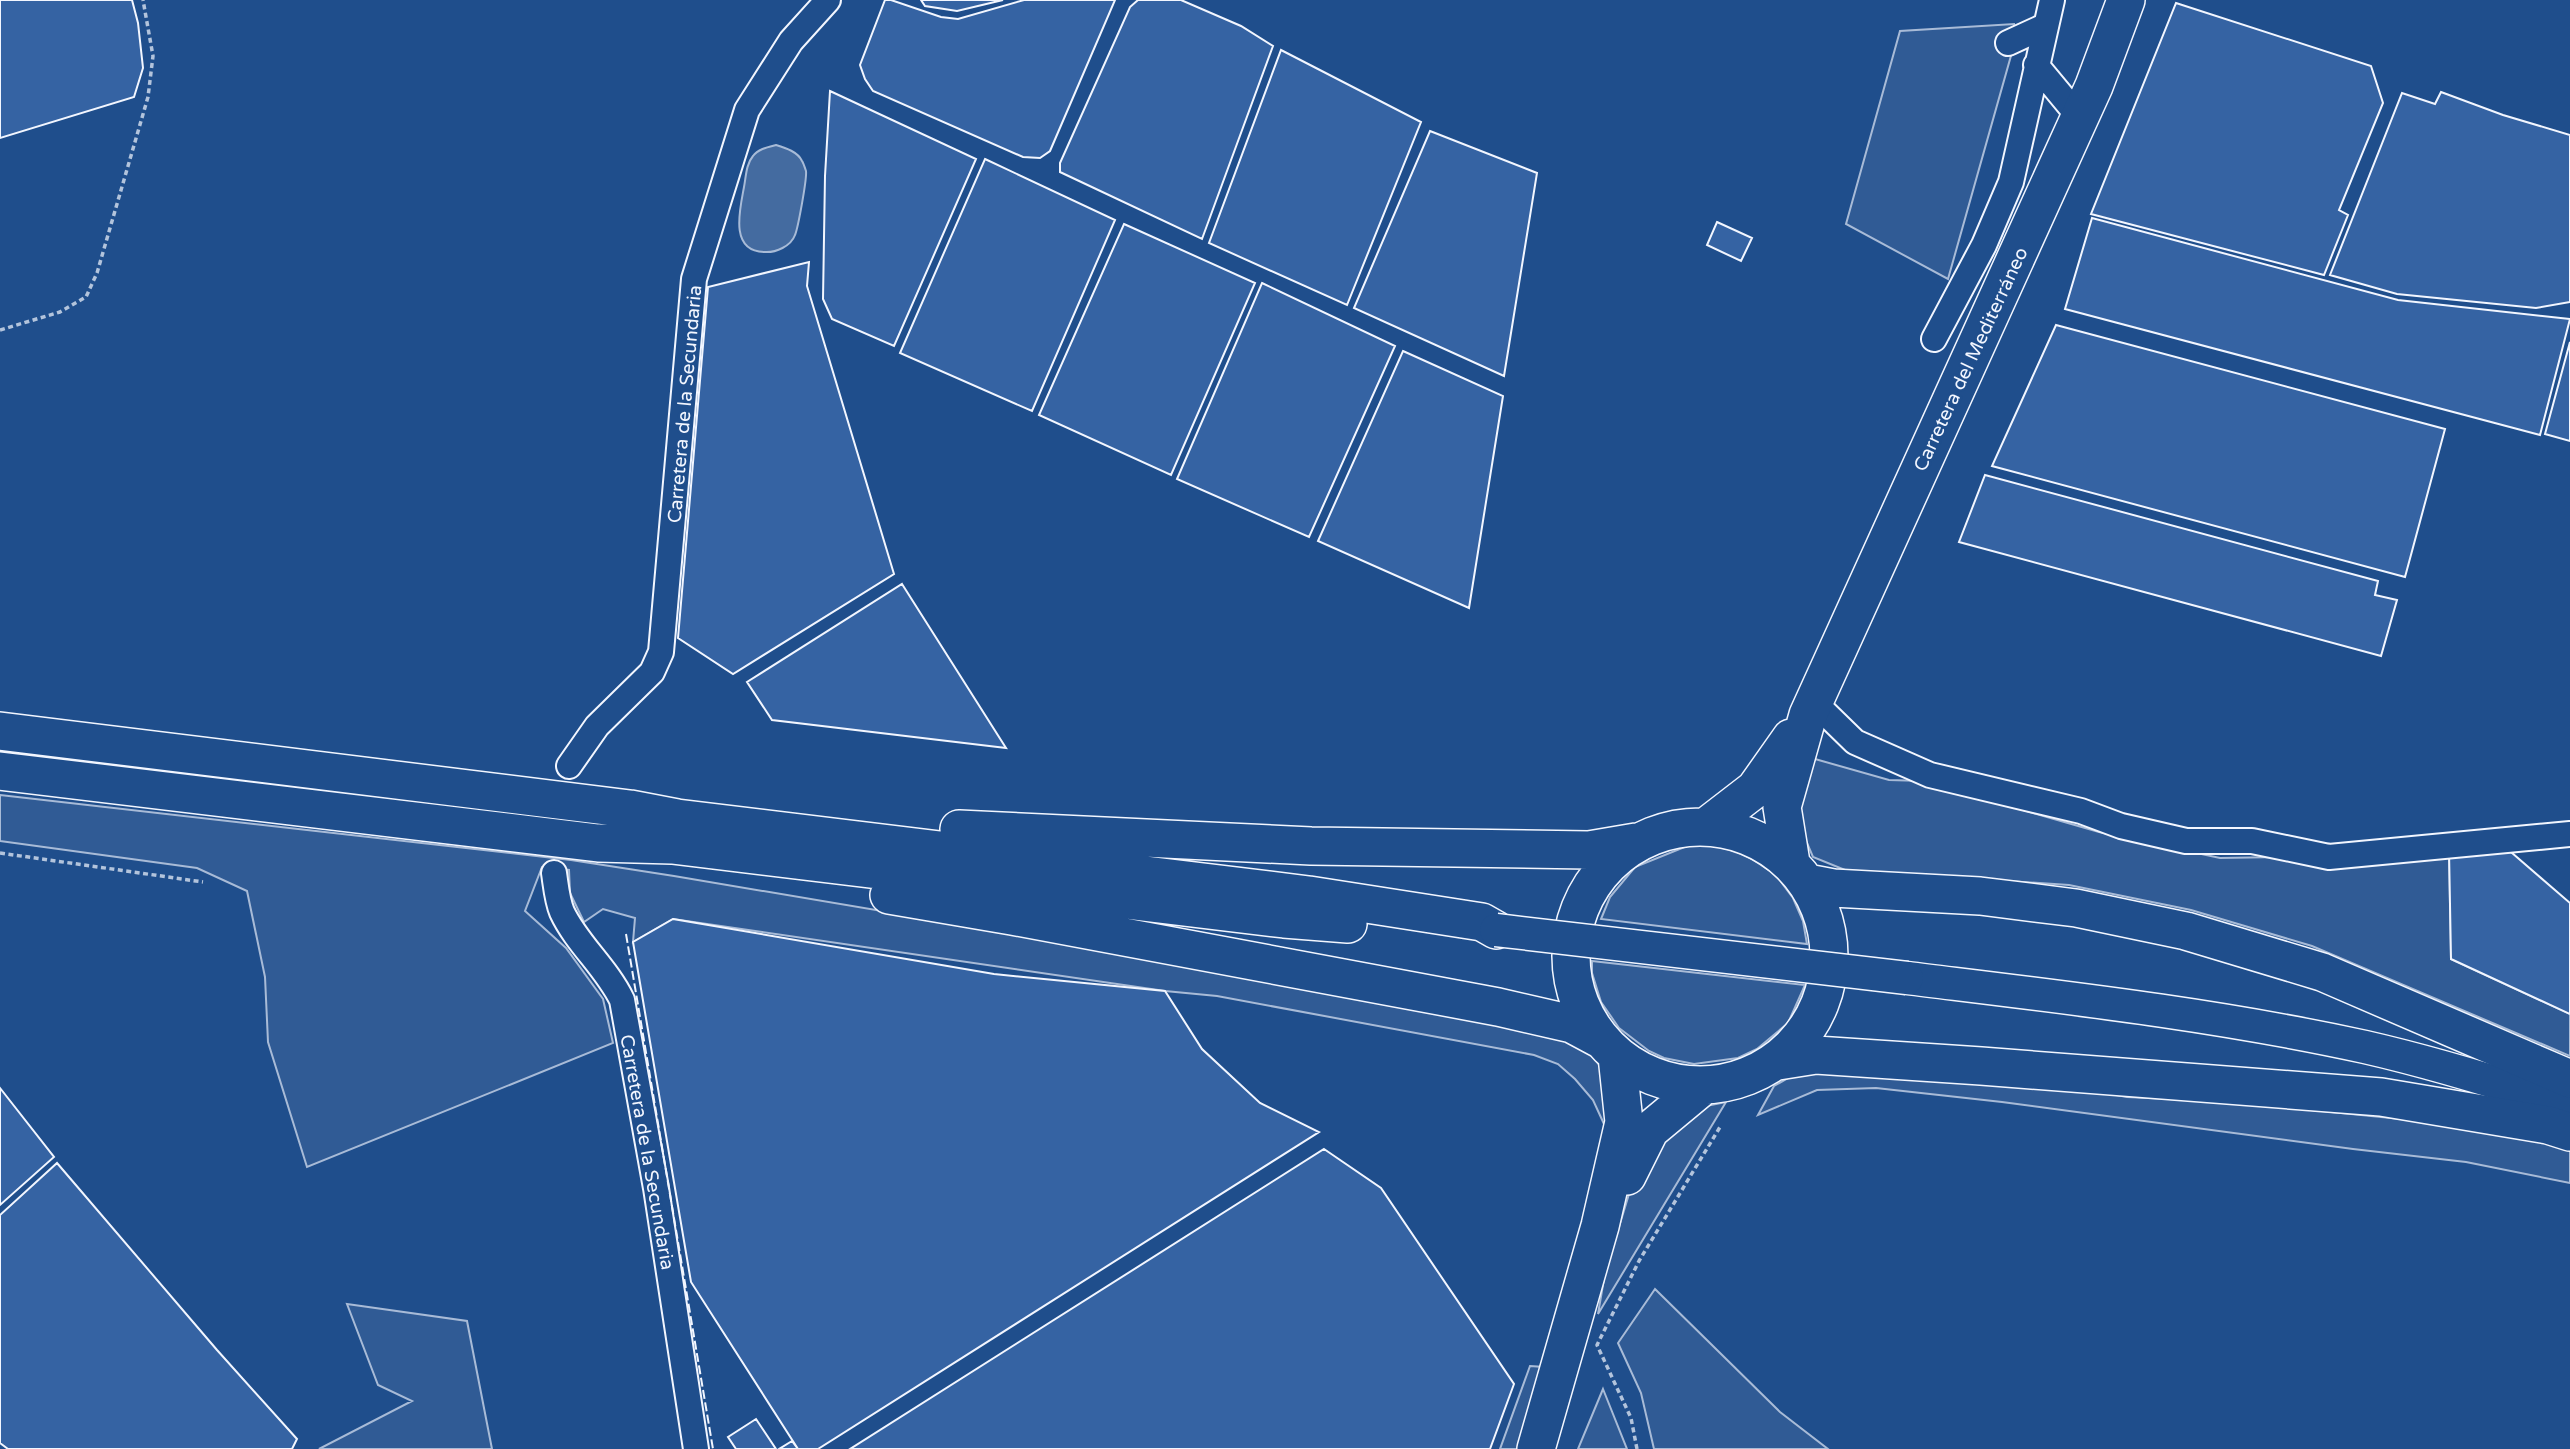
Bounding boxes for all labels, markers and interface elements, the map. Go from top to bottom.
street label: Carretera del Mediterráneo [1909,244,2033,475]
street label: Carretera de la Secundaria [664,284,706,524]
street label: Carretera de la Secundaria [615,1033,679,1272]

